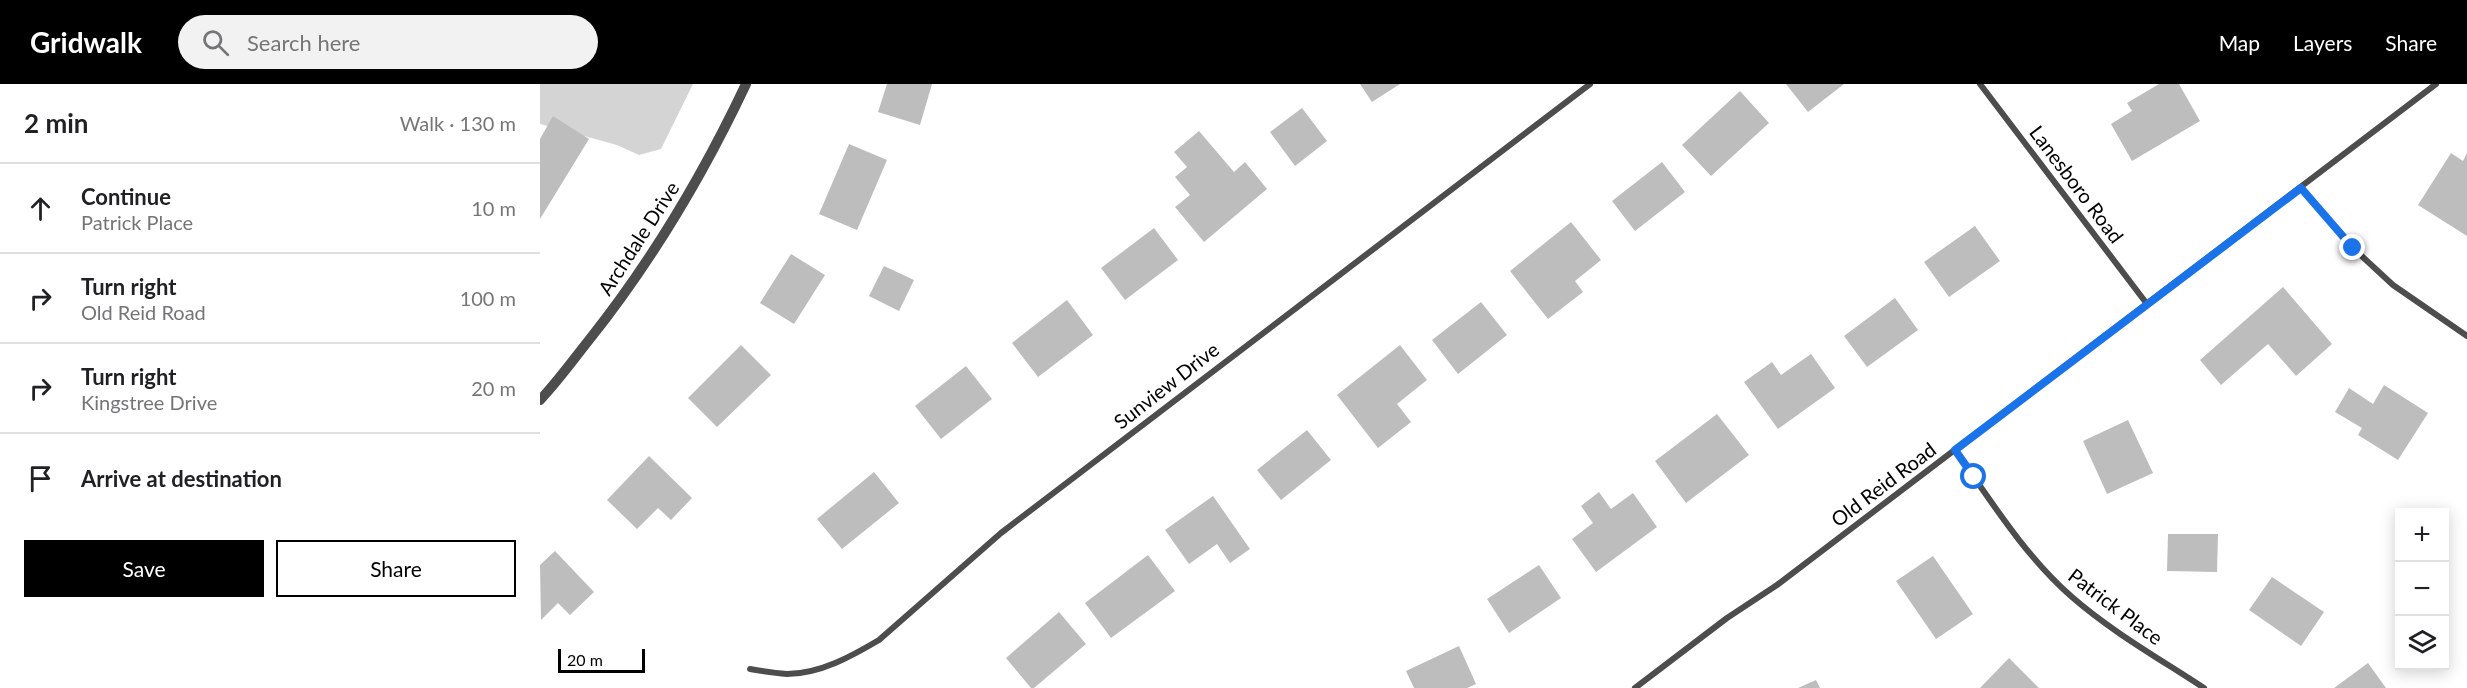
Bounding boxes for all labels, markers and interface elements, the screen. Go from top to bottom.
search box [178,15,598,69]
text: Gridwalk [30,25,142,59]
icon: search [199,26,232,59]
text: Search here [247,29,360,56]
text: Map [2219,30,2260,55]
text: Layers [2293,30,2352,55]
text: Share [2385,30,2437,55]
text: 2 min [24,107,88,139]
text: Walk · 130 m [400,111,516,135]
street label: Lanesboro Road [2025,121,2129,247]
street label: Archdale Drive [592,177,684,299]
text: Continue [81,183,171,210]
icon: ahead [24,192,57,225]
text: 10 m [471,196,516,220]
text: Patrick Place [81,210,193,234]
route end [2339,234,2365,260]
text: Turn right [81,273,176,300]
icon: right [24,282,57,315]
text: 100 m [460,286,516,310]
text: Old Reid Road [81,300,206,324]
street label: Sunview Drive [1109,337,1223,433]
text: Turn right [81,363,176,390]
icon: right [24,372,57,405]
text: 20 m [471,376,516,400]
text: Kingstree Drive [81,390,217,414]
street label: Old Reid Road [1826,437,1940,531]
icon: arrive [24,462,57,495]
route start [1960,463,1986,489]
text: Arrive at destination [81,465,282,492]
map controls [2395,508,2449,670]
button: + [2395,508,2449,562]
button: Save [24,540,264,597]
button: Share [276,540,516,597]
button: − [2395,562,2449,616]
street label: Patrick Place [2064,563,2168,649]
button: layers [2395,616,2449,670]
scale bar [558,646,645,674]
text: 20 m [567,650,603,669]

